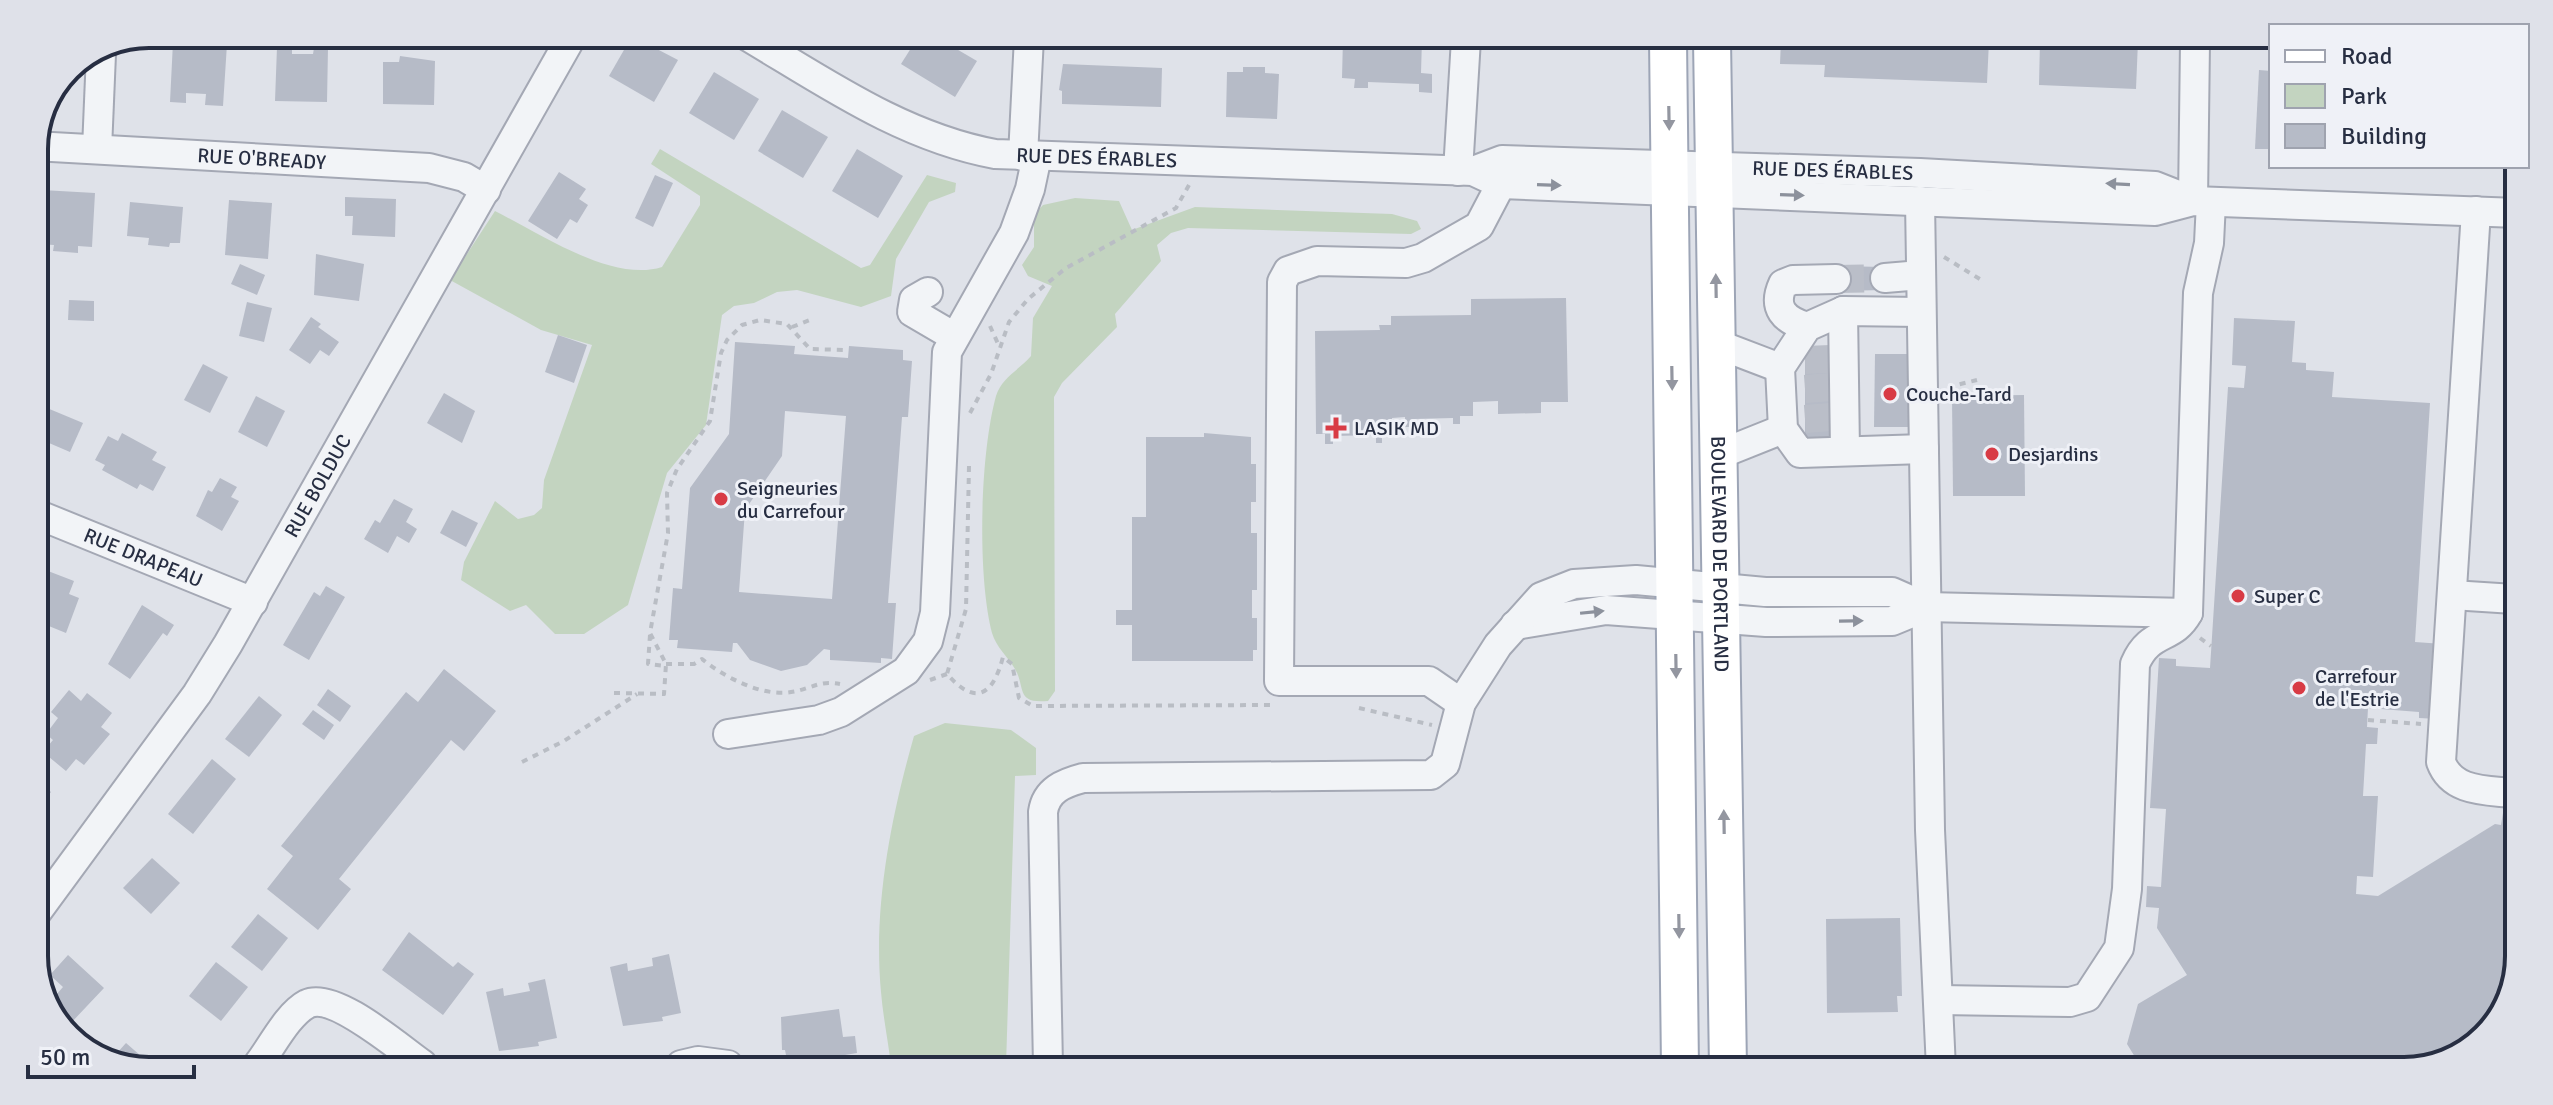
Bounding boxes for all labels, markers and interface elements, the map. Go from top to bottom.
legend [2269,24,2529,168]
text: Road [2341,41,2392,71]
text: Park [2341,81,2387,111]
one-way arrow [1663,106,1675,131]
text: Building [2341,121,2427,151]
street label: RUE O'BREADY [197,143,327,175]
street label: RUE DES ÉRABLES [1016,143,1178,173]
street label: RUE DES ÉRABLES [1752,156,1914,186]
one-way arrow [2105,177,2130,190]
one-way arrow [1537,179,1562,192]
one-way arrow [1780,189,1806,202]
one-way arrow [1710,273,1722,298]
one-way arrow [1666,366,1678,391]
place label: Couche-Tard [1906,382,2012,407]
marker: Couche-Tard [1881,385,1899,403]
place label: LASIK MD [1354,416,1439,441]
marker: LASIK MD [1325,417,1347,439]
street label: RUE BOLDUC [279,430,357,542]
street label: BOULEVARD DE PORTLAND [1705,436,1734,672]
place label: Desjardins [2008,442,2098,467]
marker: Desjardins [1983,445,2001,463]
place label: Seigneuries du Carrefour [737,476,845,524]
marker: Seigneuries du Carrefour [712,490,730,508]
street label: RUE DRAPEAU [80,523,206,593]
place label: Super C [2254,584,2321,609]
marker: Super C [2229,587,2247,605]
one-way arrow [1580,605,1605,618]
one-way arrow [1839,615,1864,628]
one-way arrow [1669,654,1682,679]
place label: Carrefour de l'Estrie [2315,664,2400,712]
marker: Carrefour de l'Estrie [2290,679,2308,697]
one-way arrow [1718,809,1730,835]
one-way arrow [1672,914,1685,939]
scale bar [28,1029,194,1079]
text: 50 m [40,1042,90,1072]

